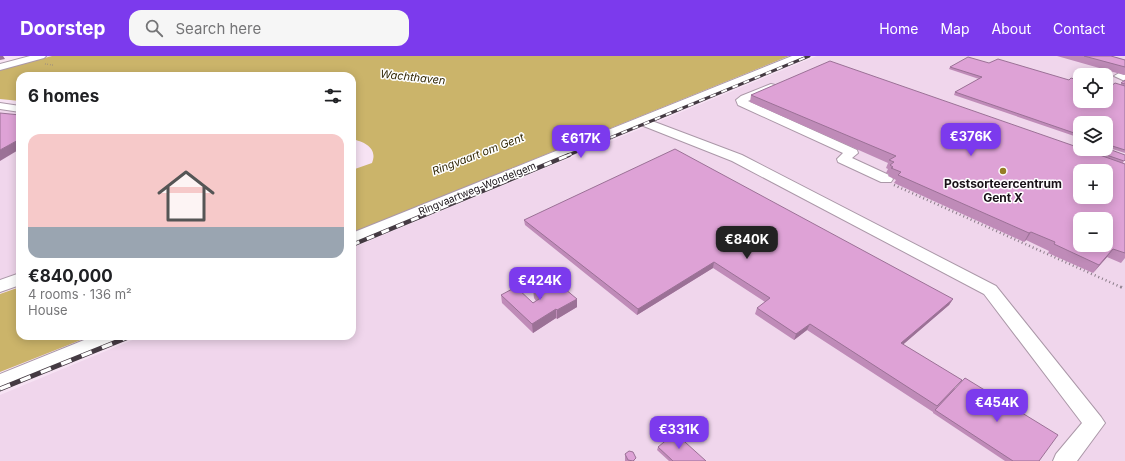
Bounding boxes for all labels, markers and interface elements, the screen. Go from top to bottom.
search box [129,10,409,46]
text: Doorstep [20,17,105,40]
icon: search [143,17,165,39]
text: Search here [175,19,261,38]
text: Home [879,20,918,37]
text: Map [940,20,970,37]
text: About [992,20,1031,37]
text: Contact [1053,20,1105,37]
water label: Wachthaven [380,67,447,87]
map controls [1073,68,1113,252]
button: locate [1073,68,1113,108]
icon: filters [322,85,344,107]
text: 6 homes [28,86,99,106]
button: layers [1073,116,1113,156]
pin: €376K [943,123,999,157]
pin: €617K [553,125,609,159]
text: €376K [950,128,992,144]
water label: Ringvaart om Gent [430,130,526,178]
text: €617K [561,130,601,146]
street label: Ringvaartweg-Wondelgem [417,159,537,217]
icon: home [150,160,222,232]
button: + [1073,164,1113,204]
marker: Postsorteercentrum Gent X [998,166,1008,176]
place label: Postsorteercentrum Gent X [944,176,1062,205]
button: − [1073,212,1113,252]
pin: €840K [719,226,775,260]
text: €840K [725,231,769,247]
text: €840,000 [28,266,113,286]
pin: €424K [512,267,568,301]
text: €424K [518,272,562,288]
text: 4 rooms · 136 m² [28,286,132,302]
text: House [28,302,68,318]
pin: €454K [969,389,1025,423]
text: €454K [975,394,1019,410]
pin: €331K [651,416,707,450]
text: €331K [659,421,699,437]

